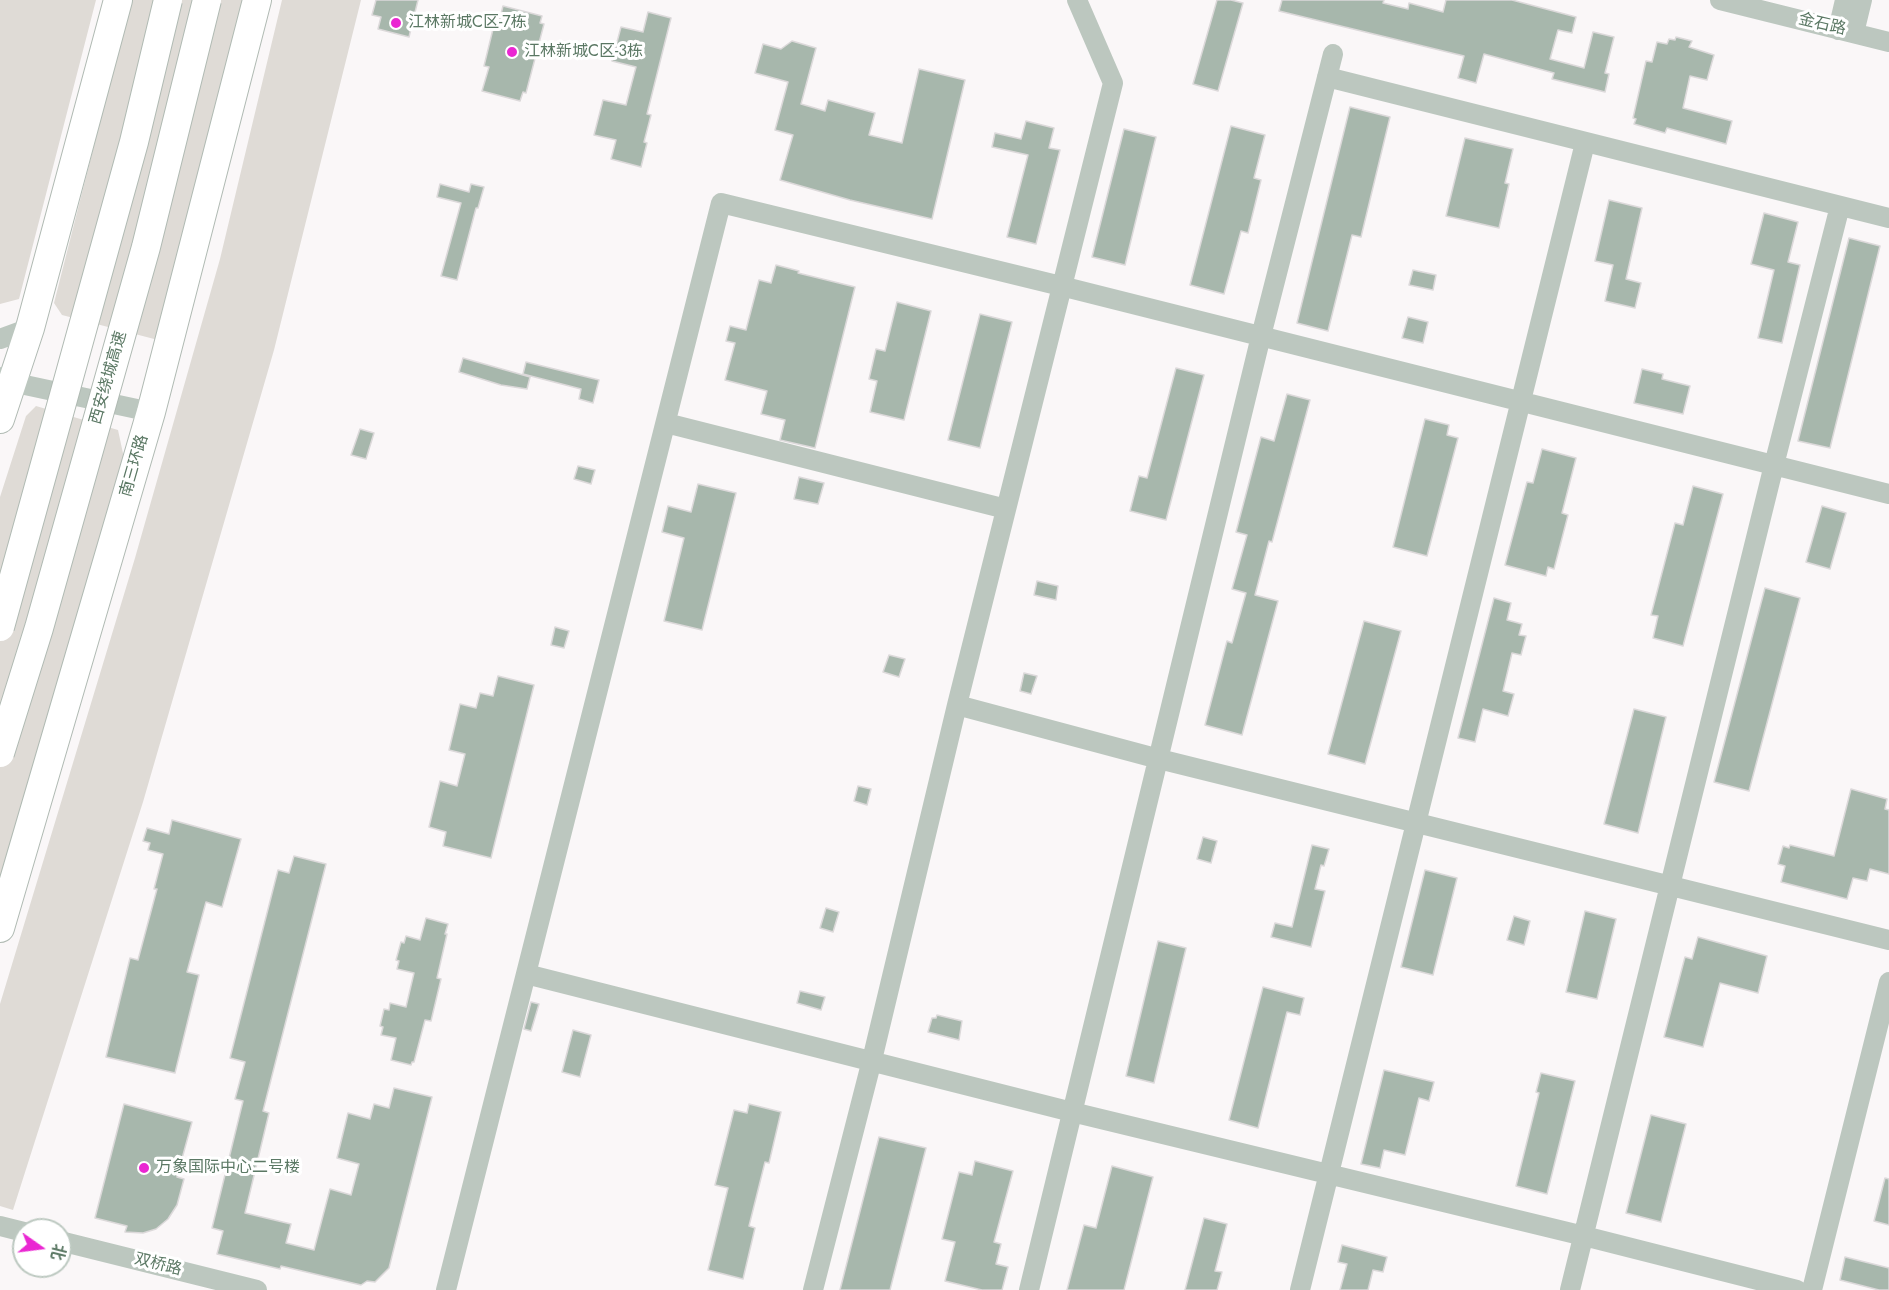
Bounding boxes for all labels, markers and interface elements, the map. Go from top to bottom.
street label: 金石路 [1796,10,1848,40]
place label: 江林新城C区-7栋 [408,13,527,33]
marker: 江林新城C区-7栋 [389,16,403,30]
place label: 江林新城C区-3栋 [524,42,643,62]
marker: 江林新城C区-3栋 [505,45,519,59]
street label: 西安绕城高速 [87,329,131,427]
street label: 南三环路 [117,433,153,499]
place label: 万象国际中心二号楼 [156,1158,300,1178]
marker: 万象国际中心二号楼 [137,1161,151,1175]
north arrow [12,1218,72,1278]
text: 北 [45,1241,71,1263]
street label: 双桥路 [132,1250,184,1280]

